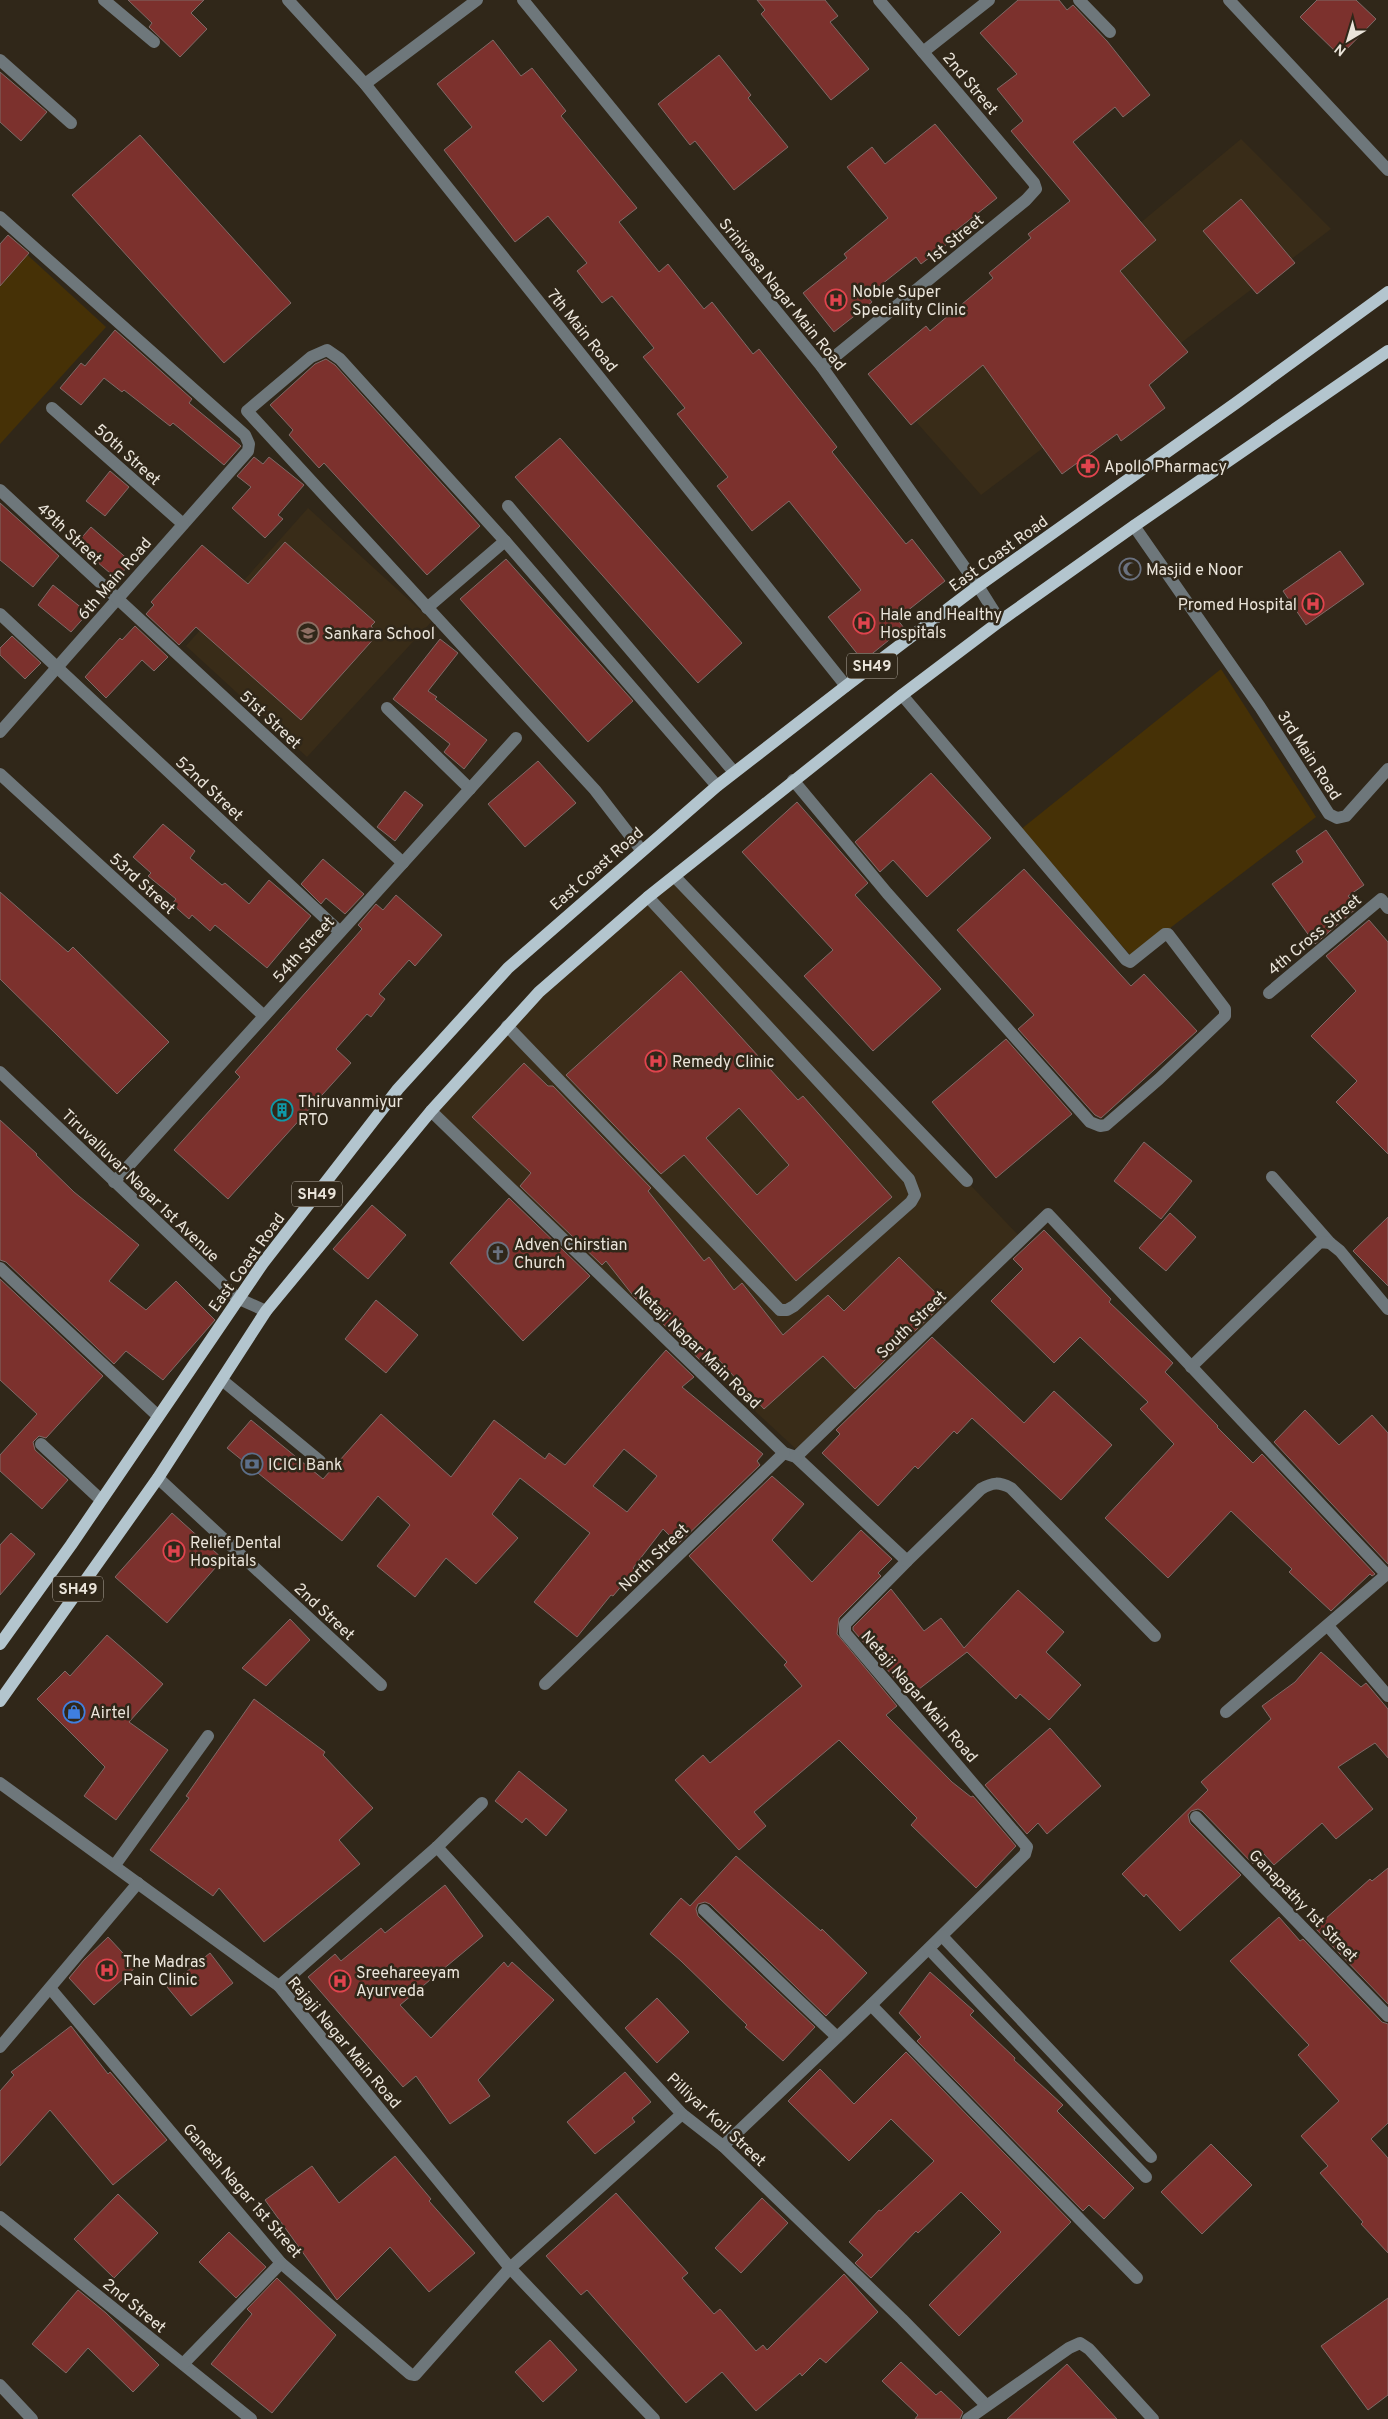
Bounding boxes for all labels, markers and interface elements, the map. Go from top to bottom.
north arrow [1323,15,1373,65]
text: N [1332,39,1350,59]
street label: 2nd Street [937,49,1002,120]
street label: 1st Street [924,211,989,268]
street label: Srinivasa Nagar Main Road [714,215,849,376]
place label: Noble Super Speciality Clinic [852,283,966,321]
street label: 7th Main Road [542,286,621,377]
hospital icon: Noble Super Speciality Clinic [824,288,848,312]
street label: 50th Street [89,420,164,491]
pharmacy icon: Apollo Pharmacy [1076,454,1100,478]
place label: Apollo Pharmacy [1104,458,1227,478]
street label: 49th Street [32,499,105,570]
street label: East Coast Road [946,512,1052,597]
street label: 6th Main Road [74,534,157,625]
mosque icon: Masjid e Noor [1118,557,1142,581]
place label: Masjid e Noor [1146,561,1243,581]
hospital icon: Promed Hospital [1301,592,1325,616]
place label: Promed Hospital [1178,596,1297,616]
place label: Hale and Healthy Hospitals [880,606,1002,644]
hospital icon: Hale and Healthy Hospitals [852,611,876,635]
school or university icon: Sankara School [296,621,320,645]
place label: Sankara School [324,625,435,645]
road number: SH49 [847,654,897,678]
street label: 51st Street [235,687,305,754]
street label: 3rd Main Road [1272,707,1345,805]
street label: 52nd Street [170,753,247,826]
street label: East Coast Road [547,823,648,916]
street label: 53rd Street [104,850,179,919]
street label: 4th Cross Street [1264,891,1366,981]
street label: 54th Street [269,913,340,988]
hospital icon: Remedy Clinic [644,1049,668,1073]
place label: Remedy Clinic [672,1053,775,1073]
place label: Thiruvanmiyur RTO [298,1093,403,1131]
building icon: Thiruvanmiyur RTO [270,1098,294,1122]
street label: Tiruvalluvar Nagar 1st Avenue [56,1106,223,1267]
road number: SH49 [292,1182,342,1206]
street label: East Coast Road [205,1210,290,1316]
place label: Adven Chirstian Church [514,1236,628,1274]
church icon: Adven Chirstian Church [486,1241,510,1265]
street label: Netaji Nagar Main Road [629,1283,764,1414]
street label: South Street [873,1287,952,1364]
bank icon: ICICI Bank [240,1452,264,1476]
place label: ICICI Bank [268,1456,343,1476]
street label: North Street [615,1520,693,1597]
place label: Relief Dental Hospitals [190,1534,281,1572]
hospital icon: Relief Dental Hospitals [162,1539,186,1563]
road number: SH49 [53,1576,103,1602]
street label: 2nd Street [289,1579,358,1646]
street label: Netaji Nagar Main Road [856,1627,981,1767]
shop icon: Airtel [62,1700,86,1724]
place label: Airtel [90,1704,130,1724]
street label: Ganapathy 1st Street [1244,1846,1361,1967]
place label: The Madras Pain Clinic [123,1953,206,1991]
hospital icon: The Madras Pain Clinic [95,1958,119,1982]
place label: Sreehareeyam Ayurveda [356,1964,460,2002]
hospital icon: Sreehareeyam Ayurveda [328,1969,352,1993]
street label: Rajaji Nagar Main Road [282,1973,405,2113]
street label: Pilliyar Koil Street [662,2069,769,2172]
street label: Ganesh Nagar 1st Street [178,2120,305,2263]
street label: 2nd Street [98,2275,170,2338]

